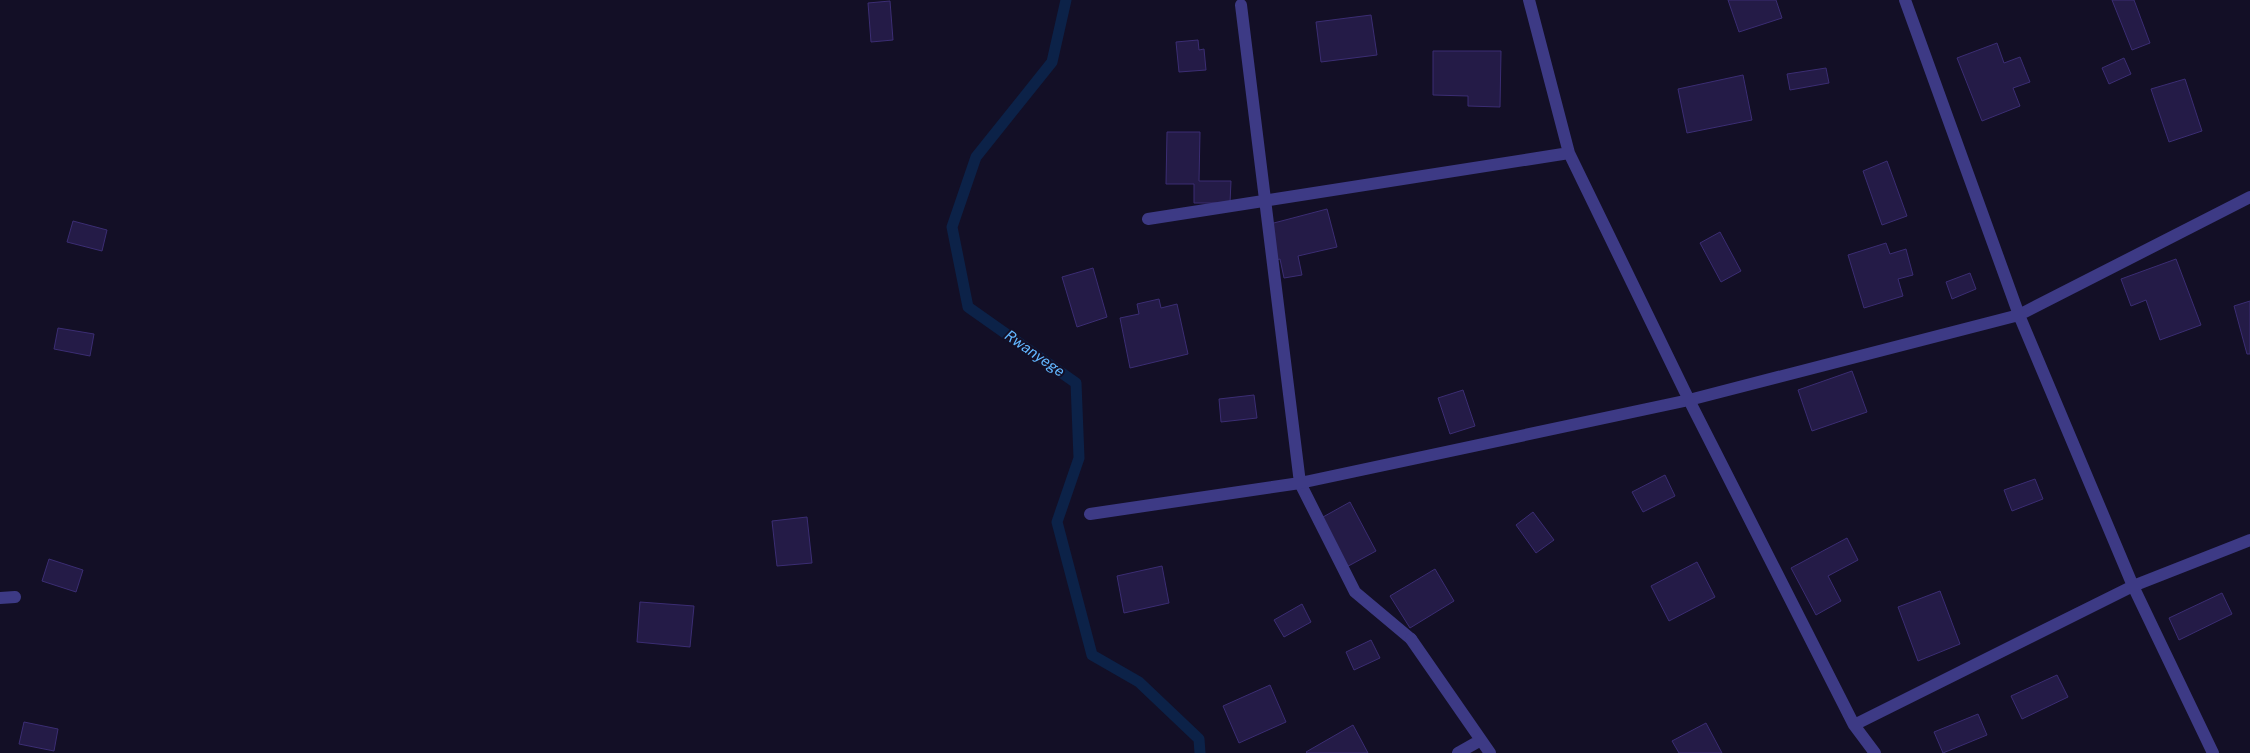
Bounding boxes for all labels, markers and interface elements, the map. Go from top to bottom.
water label: Rwanyege [1002,326,1068,380]

